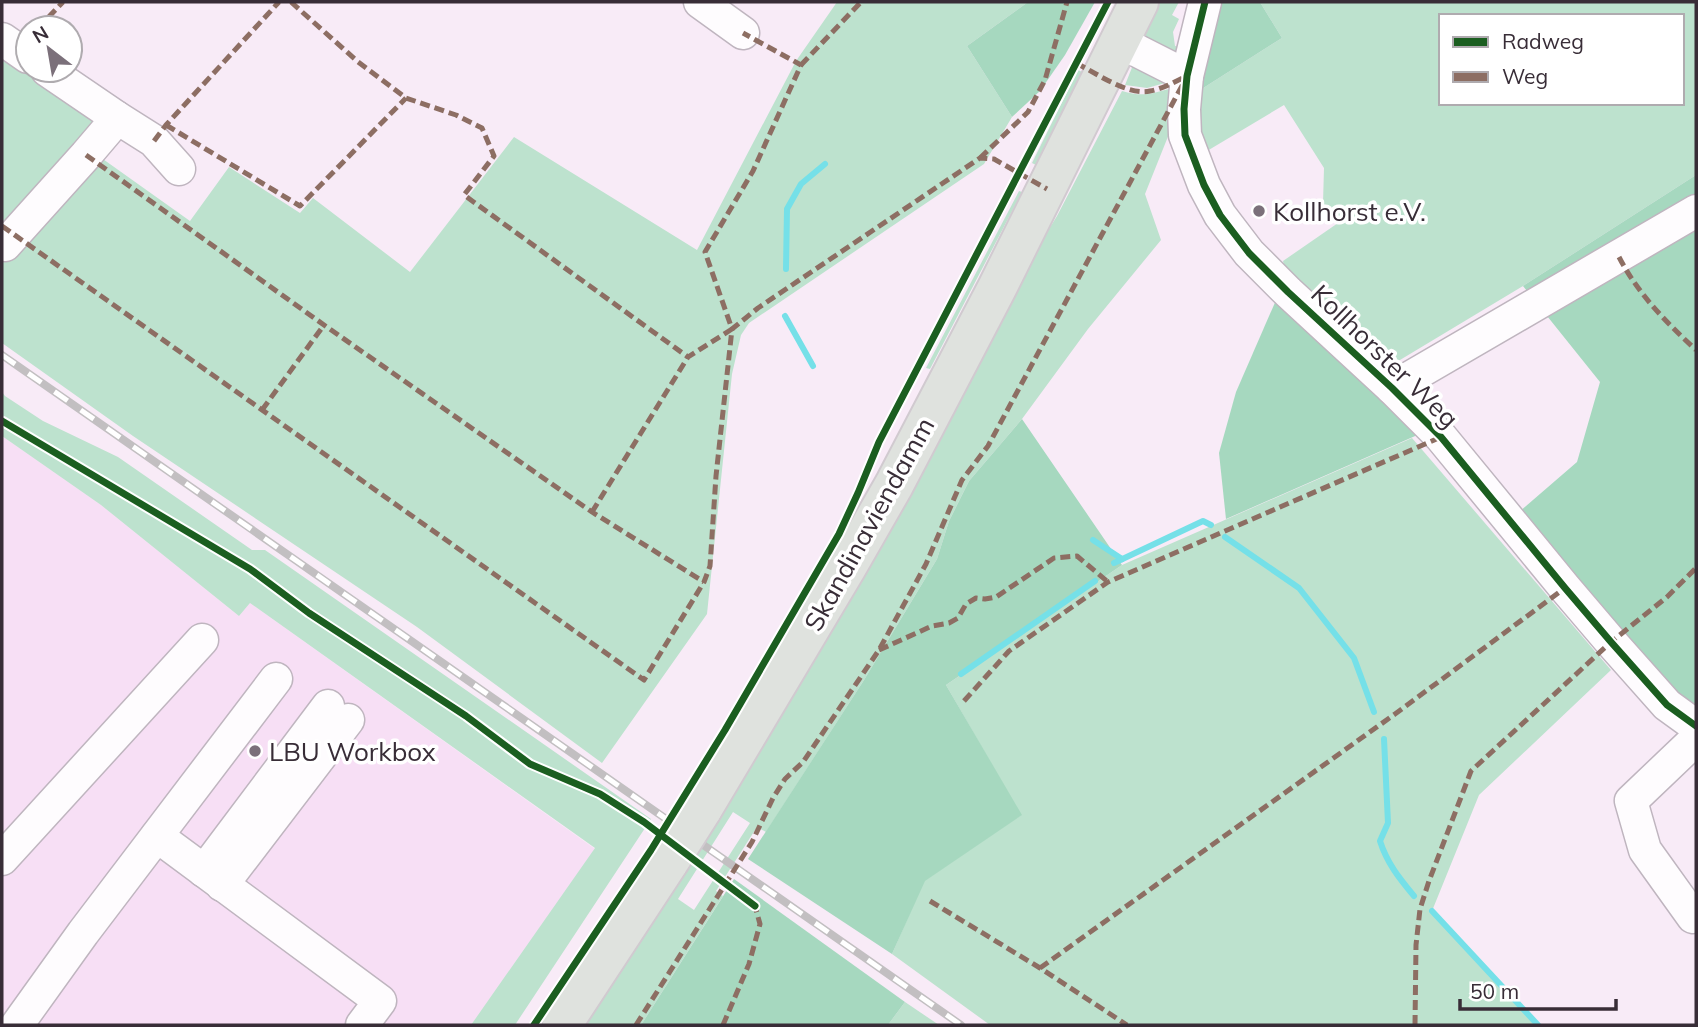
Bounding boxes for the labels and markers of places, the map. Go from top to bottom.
place label: Kollhorst e.V. [1273,195,1426,228]
marker: Kollhorst e.V. [1251,203,1267,219]
place label: LBU Workbox [269,735,436,768]
marker: LBU Workbox [247,743,263,759]

